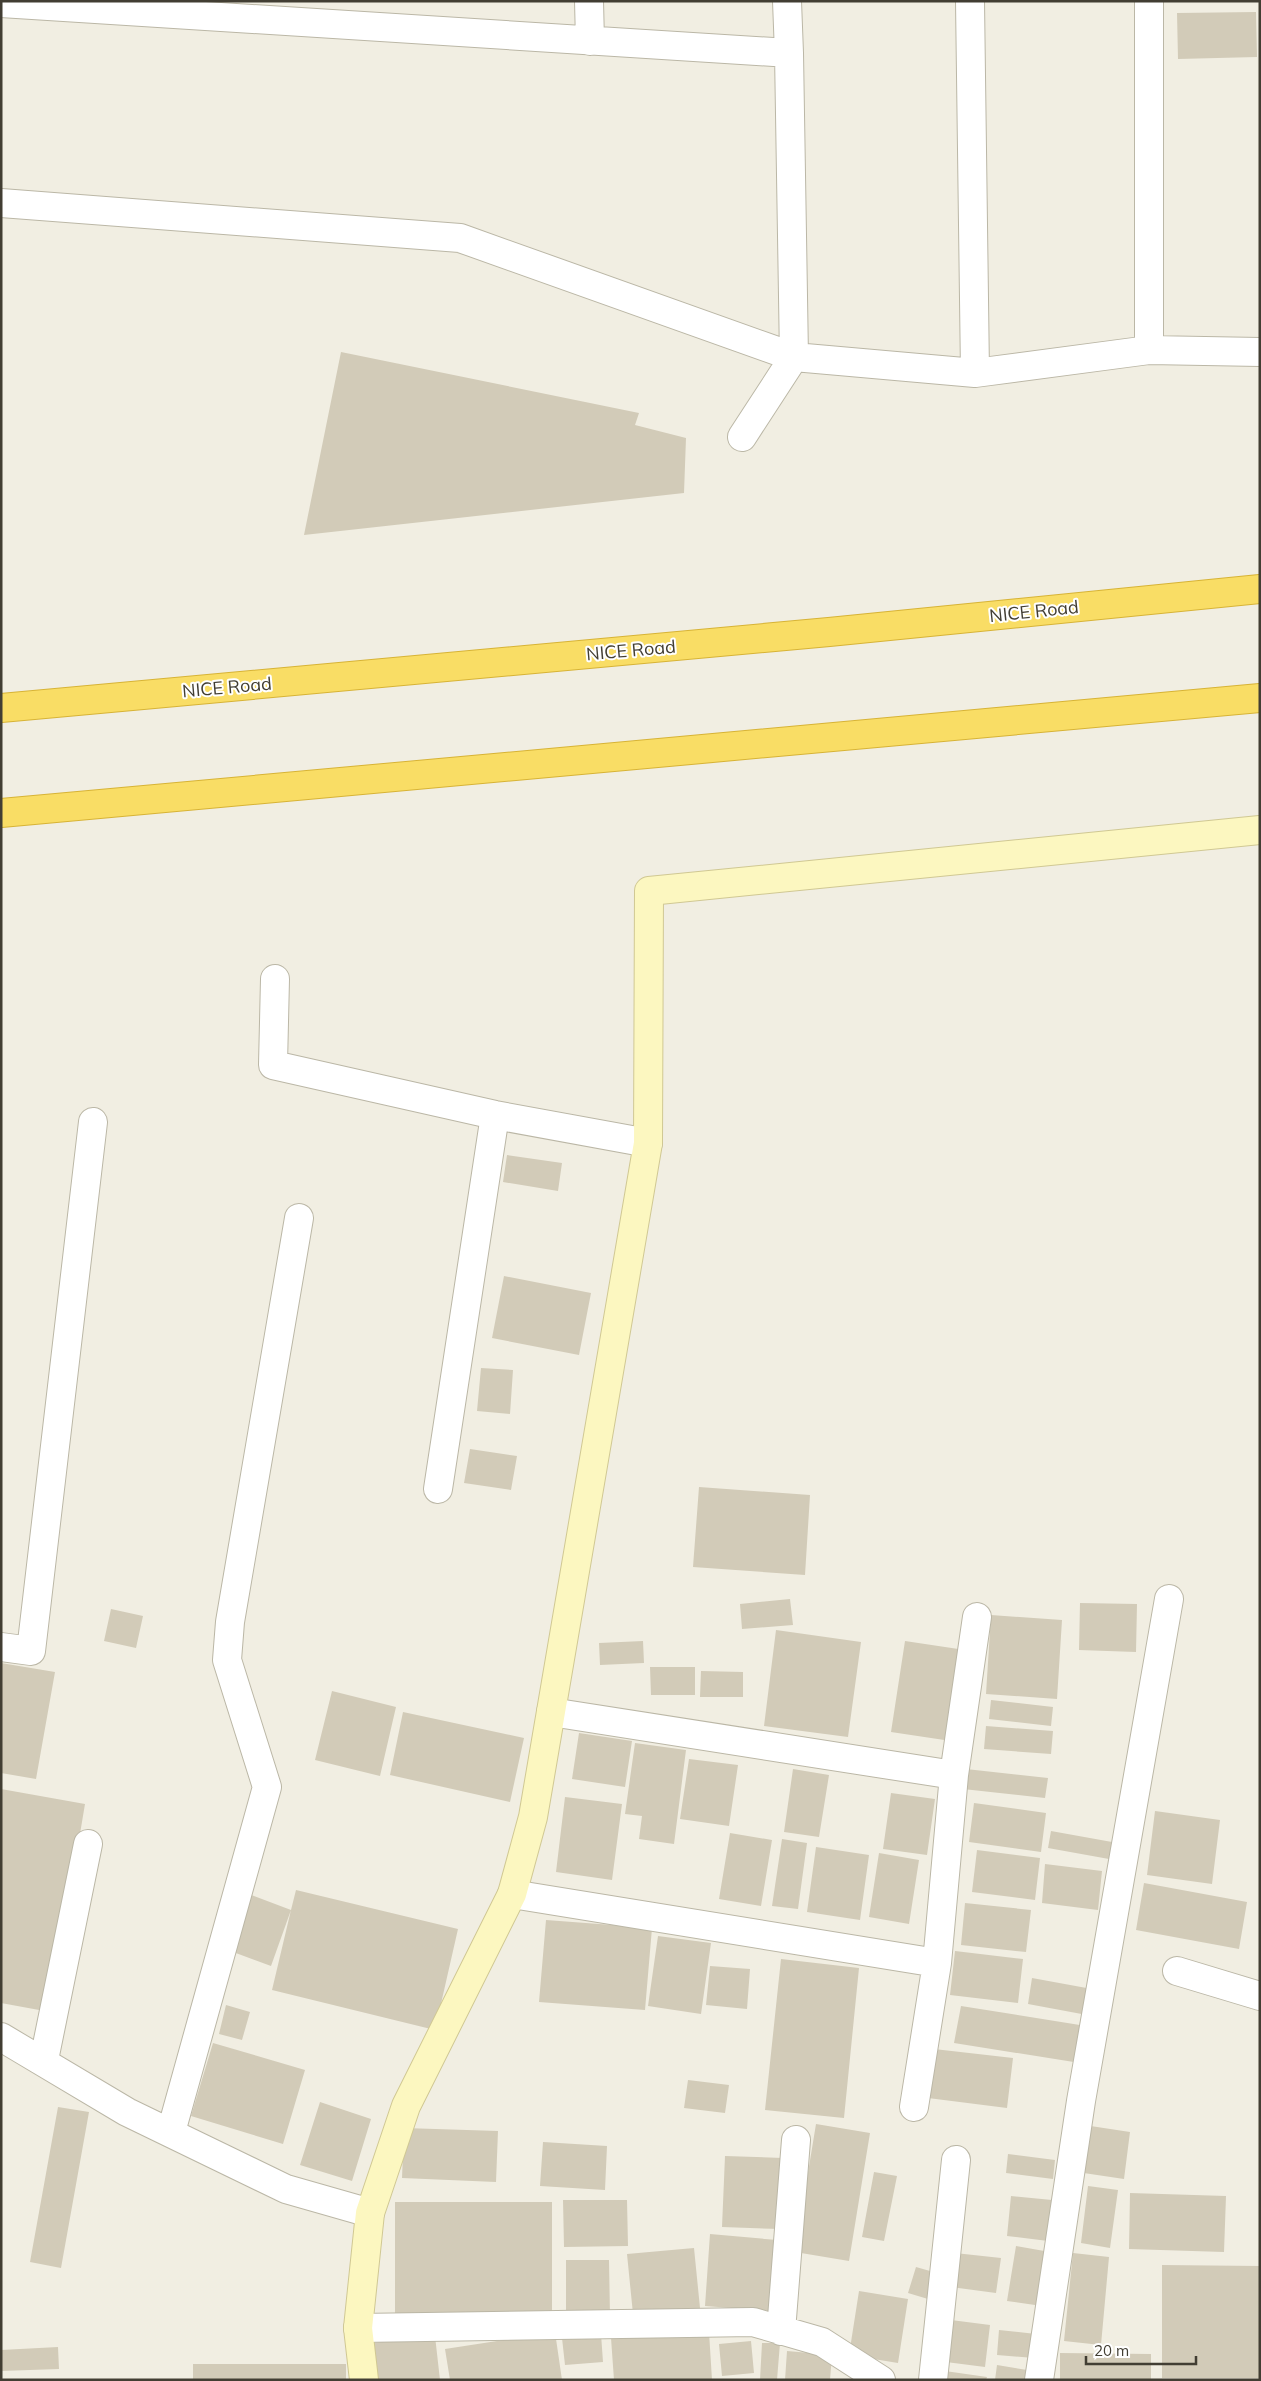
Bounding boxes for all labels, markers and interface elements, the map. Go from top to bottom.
street label: NICE Road [988,595,1080,627]
street label: NICE Road [585,635,677,665]
street label: NICE Road [181,672,273,702]
scale bar [1086,2334,1196,2366]
text: 20 m [1094,2341,1129,2360]

